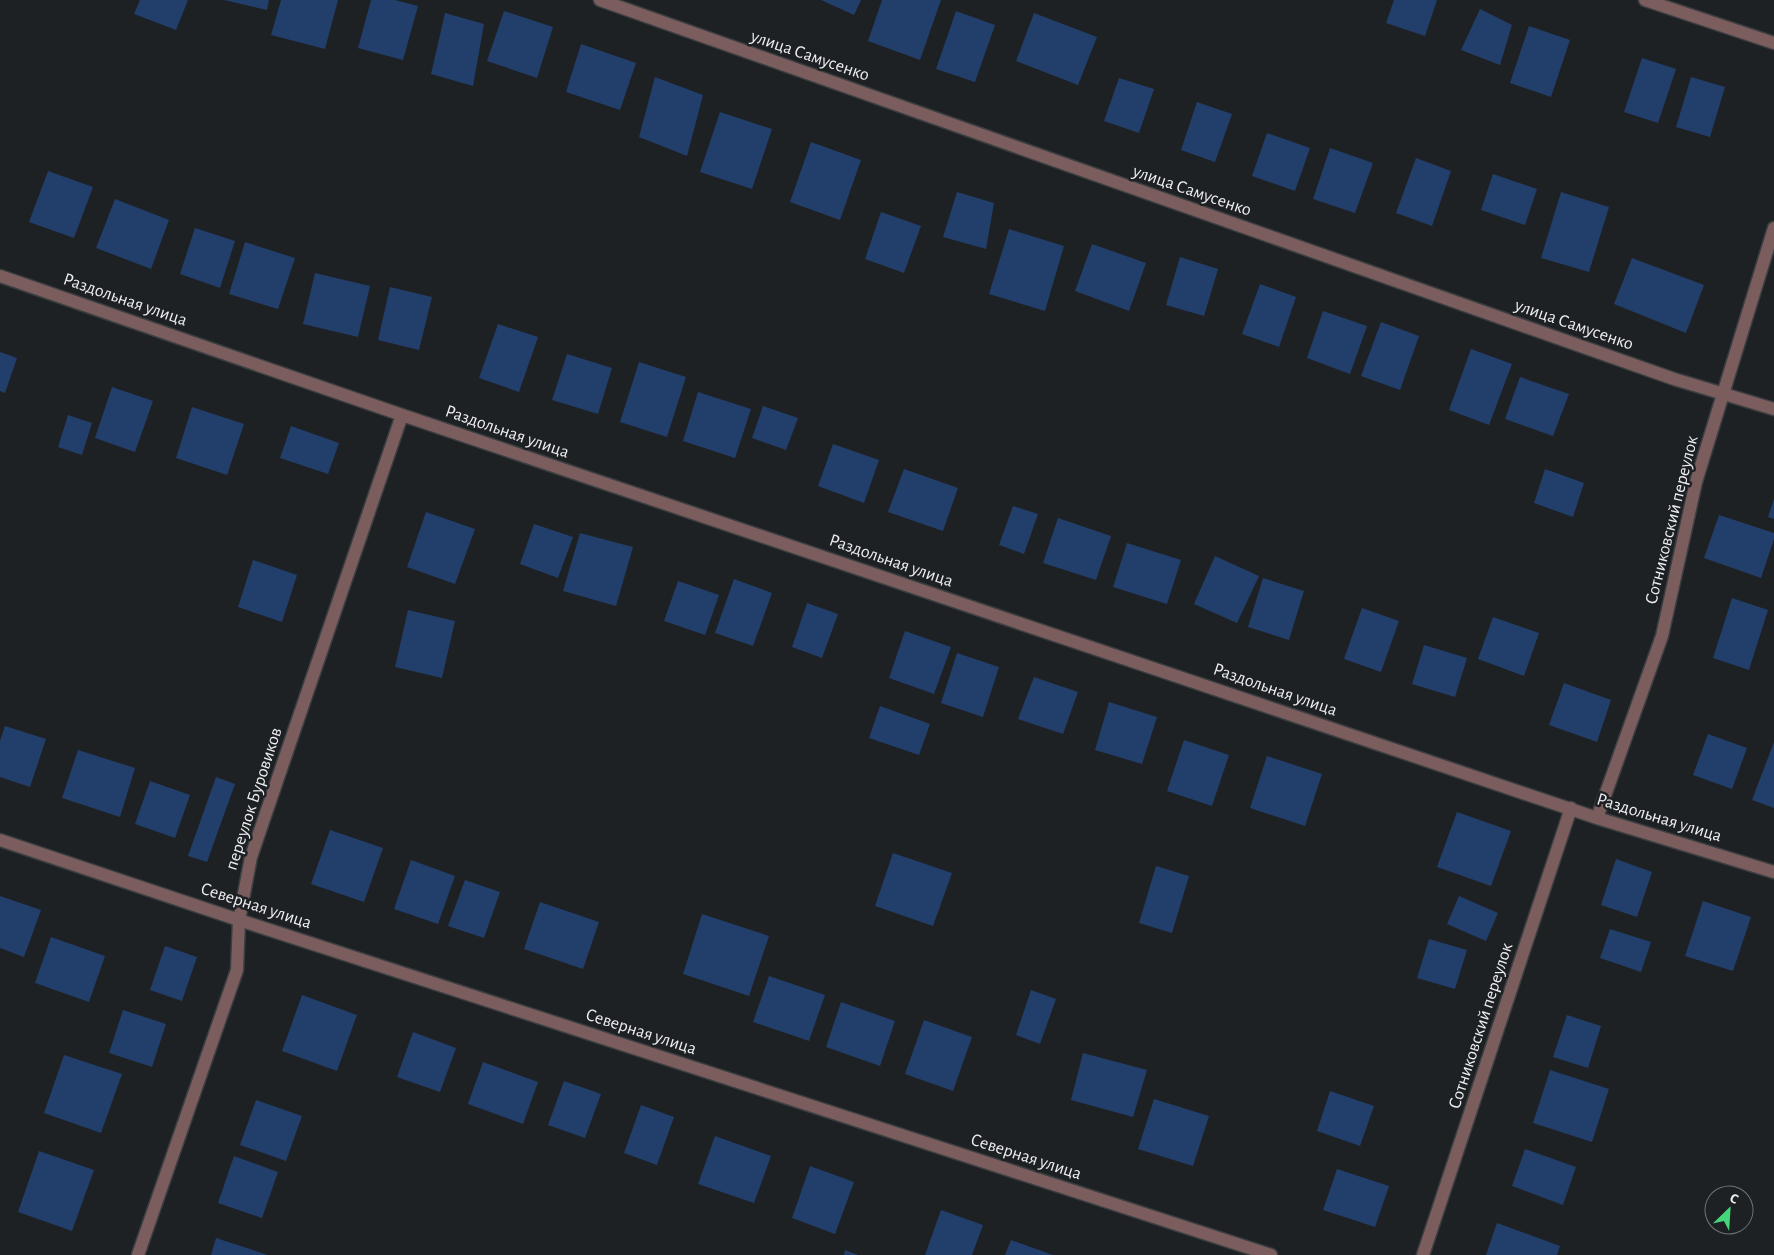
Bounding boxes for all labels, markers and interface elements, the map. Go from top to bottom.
street label: улица Самусенко [748,27,872,85]
street label: улица Самусенко [1130,162,1254,220]
street label: Раздольная улица [61,270,189,330]
street label: улица Самусенко [1512,296,1636,354]
street label: Раздольная улица [443,402,571,462]
street label: Сотниковский переулок [1642,433,1702,606]
street label: Раздольная улица [827,531,955,591]
street label: Раздольная улица [1211,660,1339,720]
street label: переулок Буровиков [222,726,286,872]
street label: Раздольная улица [1594,790,1724,846]
street label: Северная улица [198,880,314,932]
street label: Сотниковский переулок [1446,940,1517,1111]
street label: Северная улица [583,1006,699,1058]
street label: Северная улица [968,1131,1084,1183]
north arrow [1704,1185,1754,1235]
text: С [1728,1191,1741,1207]

